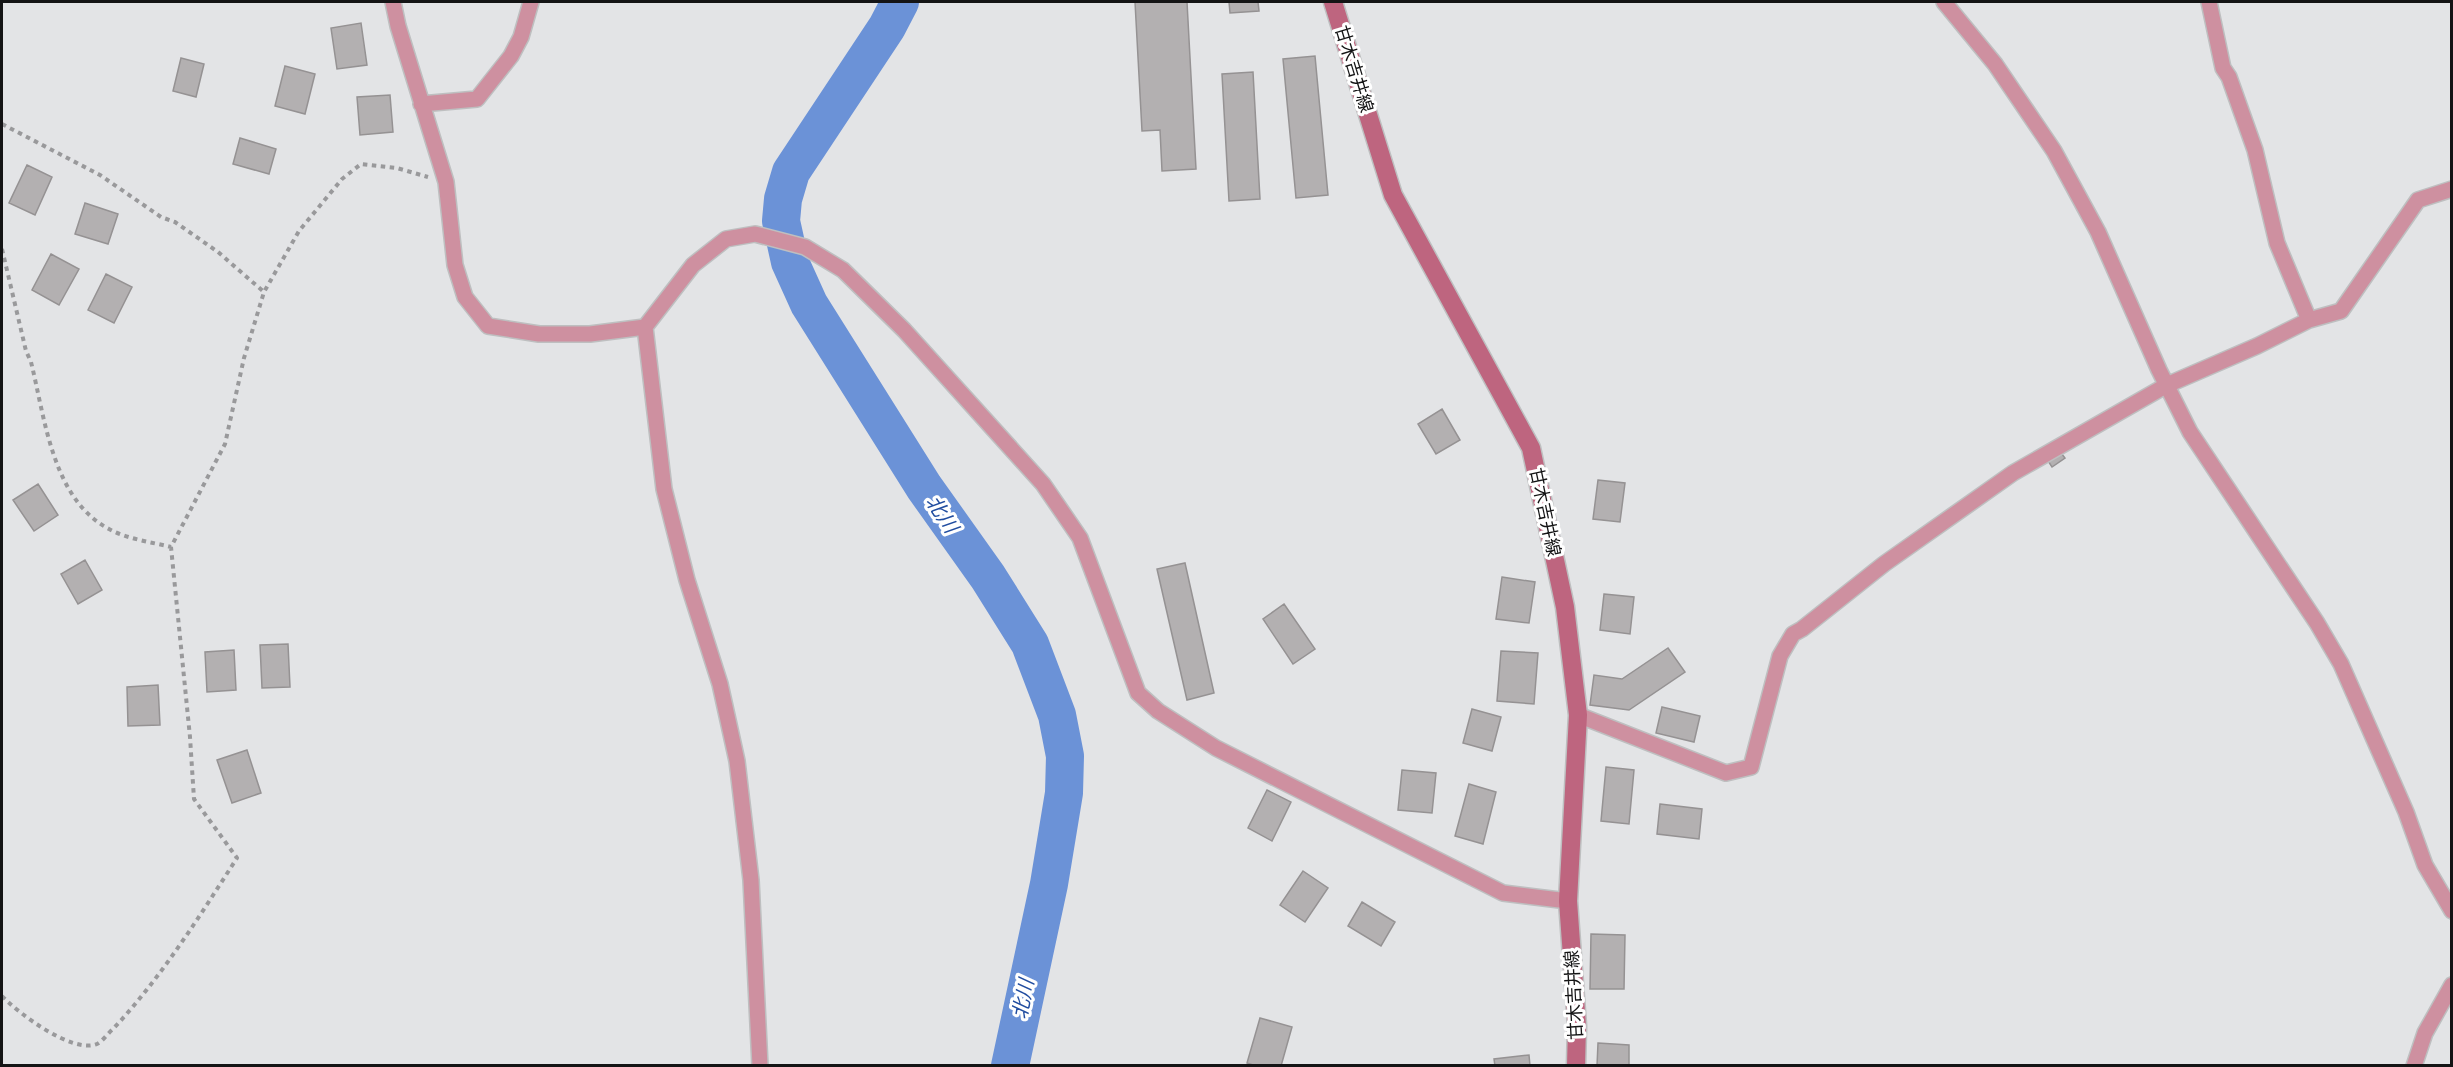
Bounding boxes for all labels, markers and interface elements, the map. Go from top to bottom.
street label: 甘木吉井線 [1329,22,1380,116]
street label: 甘木吉井線 [1524,465,1567,559]
water label: 北川 [919,490,966,540]
street label: 甘木吉井線 [1559,949,1588,1041]
water label: 北川 [1005,975,1041,1021]

